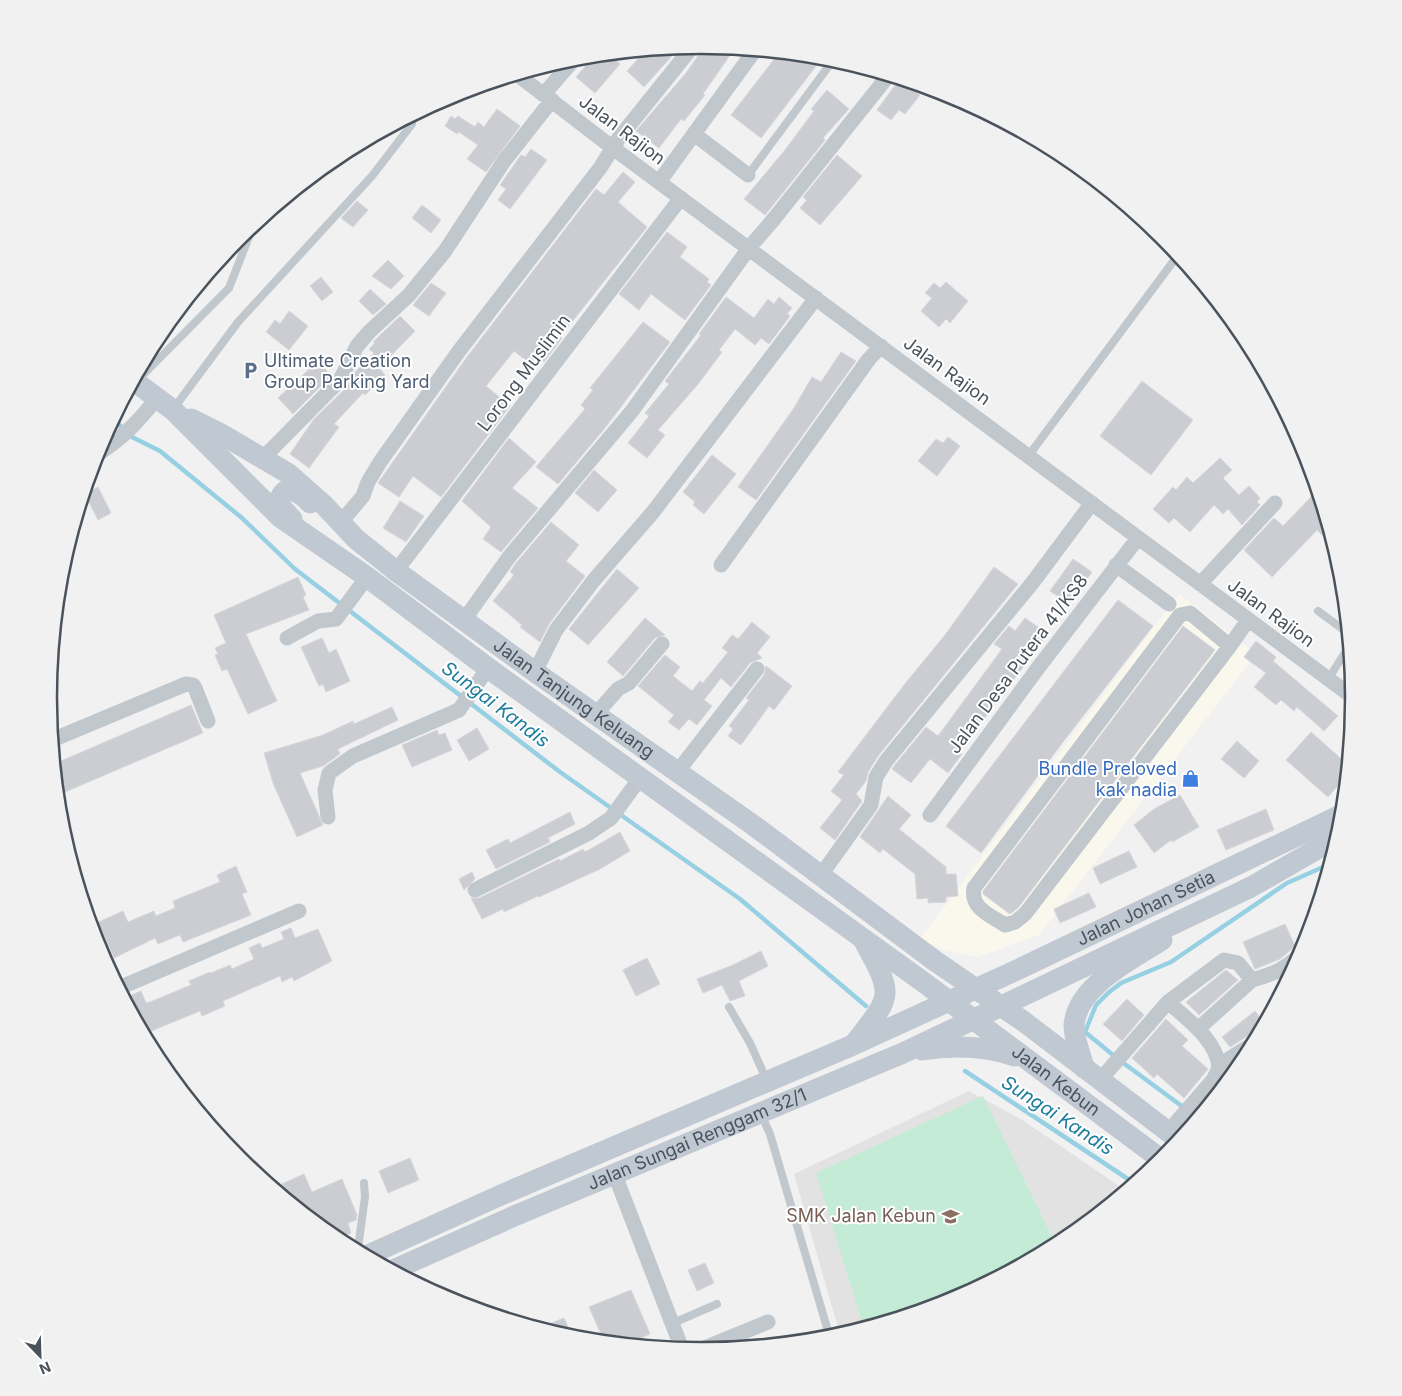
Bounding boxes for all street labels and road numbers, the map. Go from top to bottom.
street label: Jalan Rajion [575,90,669,169]
street label: Lorong Muslimin [473,310,574,435]
street label: Jalan Rajion [900,332,995,409]
street label: Jalan Desa Putera 41/KS8 [943,570,1092,757]
street label: Jalan Rajion [1224,574,1319,651]
street label: Jalan Tanjung Keluang [490,634,658,762]
street label: Jalan Johan Setia [1073,866,1218,950]
street label: Jalan Kebun [1008,1041,1104,1120]
street label: Jalan Sungai Renggam 32/1 [584,1084,810,1194]

